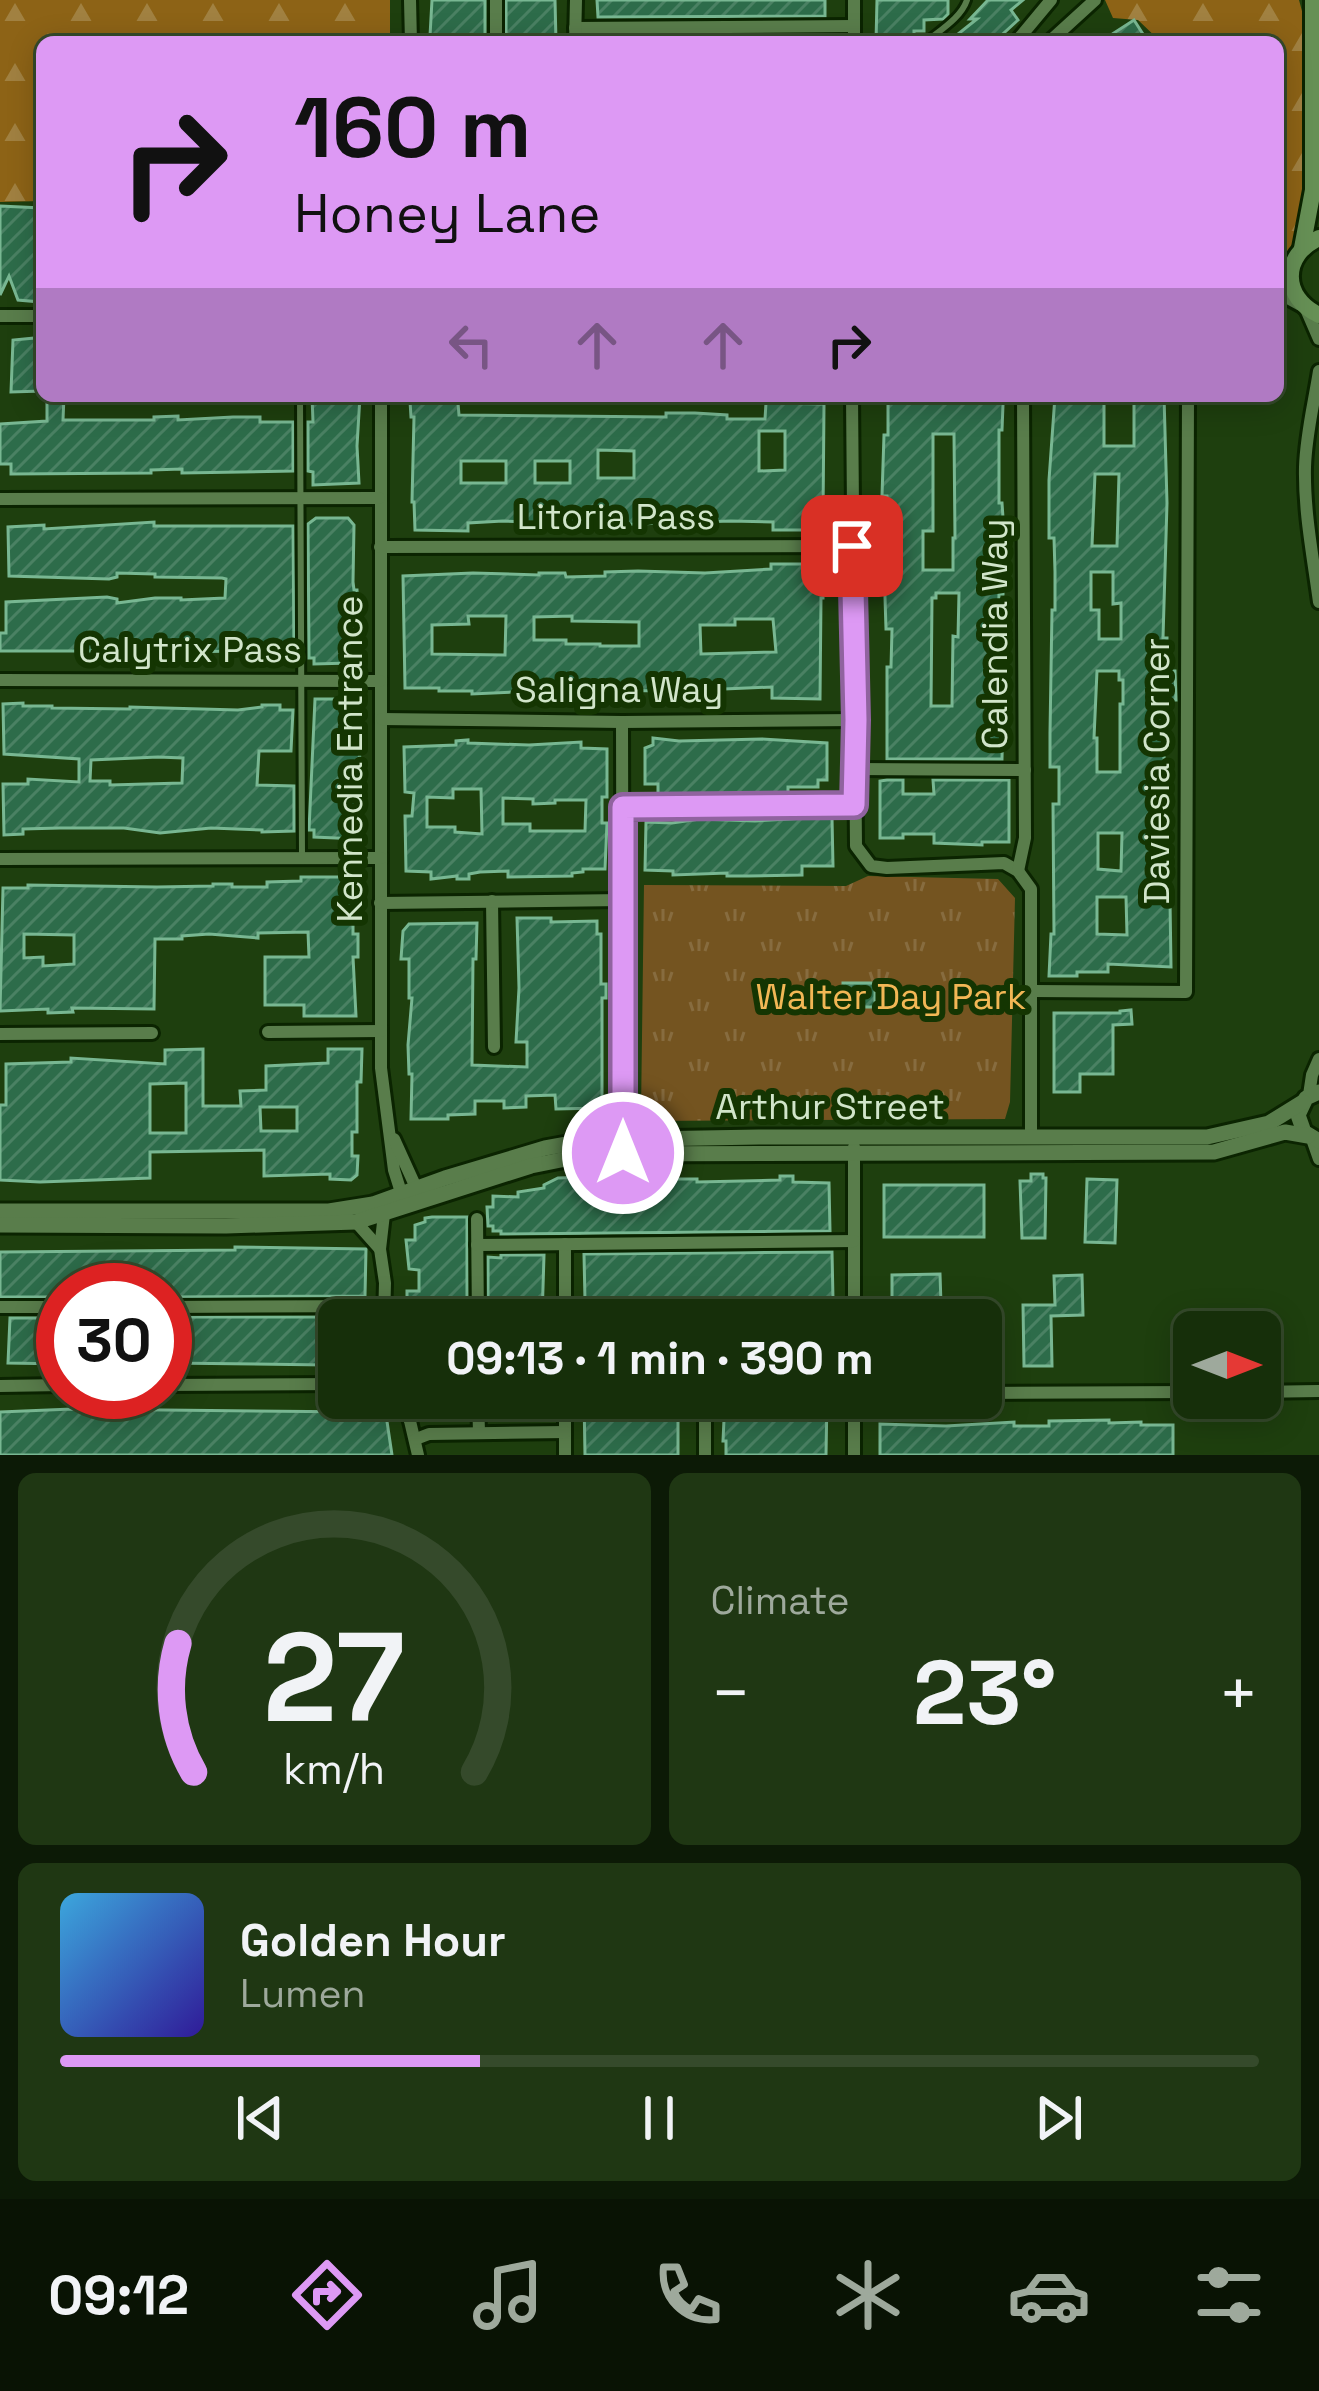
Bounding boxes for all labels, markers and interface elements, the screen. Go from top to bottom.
text: 160 m [294,74,531,182]
icon: right [96,84,252,240]
text: Honey Lane [294,179,600,248]
icon: left [438,312,504,378]
icon: ahead [564,312,630,378]
icon: ahead [690,312,756,378]
icon: right [816,312,882,378]
street label: Litoria Pass [517,494,715,540]
pin [801,495,903,597]
icon: arrive [819,513,885,579]
street label: Calendia Way [972,518,1018,750]
street label: Kennedia Entrance [327,596,373,922]
street label: Calytrix Pass [78,627,302,673]
street label: Daviesia Corner [1134,638,1180,904]
street label: Saligna Way [515,667,723,713]
park label: Walter Day Park [756,974,1026,1020]
street label: Arthur Street [715,1084,945,1130]
position arrow [560,1090,686,1216]
speed limit sign: 30 [36,1263,192,1419]
north arrow [1173,1311,1281,1419]
map controls [1173,1311,1281,1419]
text: 09:13 · 1 min · 390 m [446,1330,874,1387]
text: Climate [711,1576,850,1625]
text: 27 [263,1598,405,1757]
text: 23° [913,1635,1057,1750]
text: − [711,1651,751,1735]
text: + [1218,1651,1259,1735]
text: km/h [283,1742,385,1797]
text: Golden Hour [240,1912,506,1969]
text: Lumen [240,1969,366,2018]
icon: previous [227,2085,293,2151]
icon: pause [626,2085,692,2151]
icon: next [1026,2085,1092,2151]
icon: directions [285,2253,369,2337]
icon: music [466,2253,550,2337]
icon: phone [646,2253,730,2337]
icon: climate [826,2253,910,2337]
icon: car [1007,2253,1091,2337]
icon: filters [1187,2253,1271,2337]
text: 09:12 [48,2261,189,2330]

